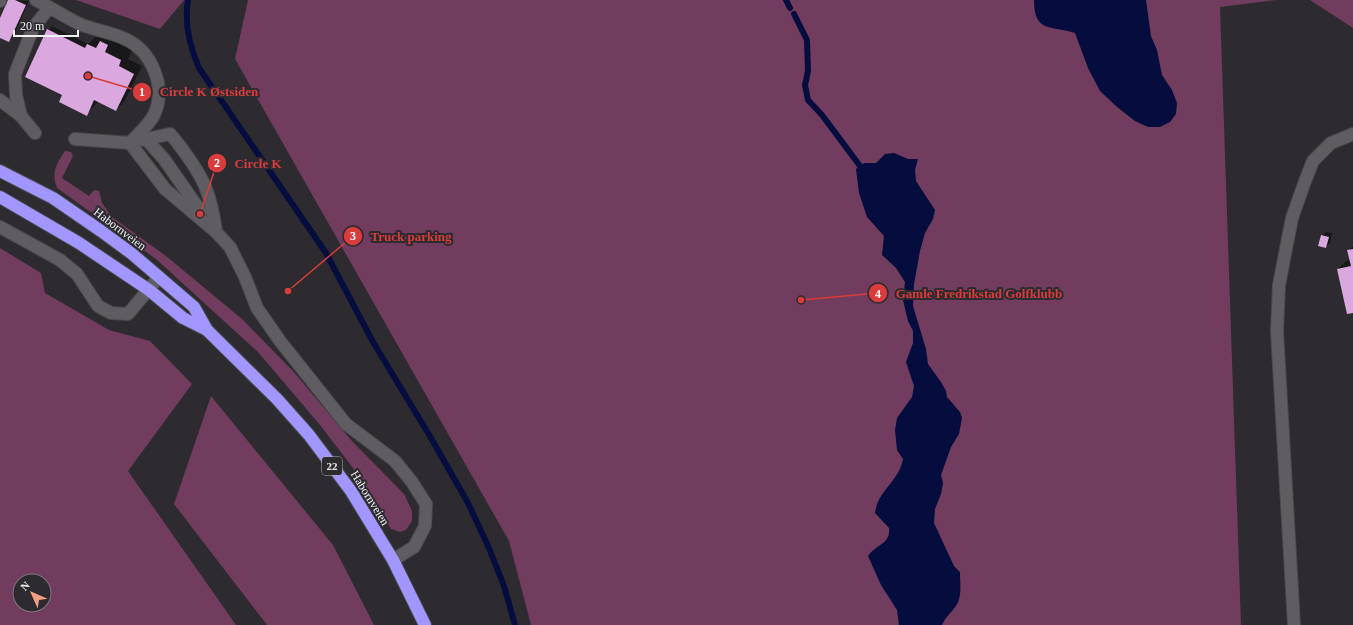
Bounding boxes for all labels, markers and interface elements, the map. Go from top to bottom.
scale bar [14,12,78,38]
text: 20 m [20,19,45,33]
callout: Circle K Østsiden [132,79,267,104]
text: Circle K Østsiden [160,84,259,99]
text: 1 [139,85,145,99]
callout: Circle K [207,150,290,175]
text: 2 [214,156,220,170]
text: Circle K [234,156,282,171]
street label: Habornveien [91,205,149,253]
callout: Truck parking [343,224,460,249]
text: 3 [350,229,356,243]
text: Truck parking [370,229,452,244]
callout: Gamle Fredrikstad Golfklubb [868,281,1070,306]
text: Gamle Fredrikstad Golfklubb [896,286,1062,301]
text: 4 [875,287,881,301]
road number: 22 [322,457,342,475]
street label: Habornveien [348,468,392,528]
north arrow [12,573,52,613]
text: N [18,579,32,593]

